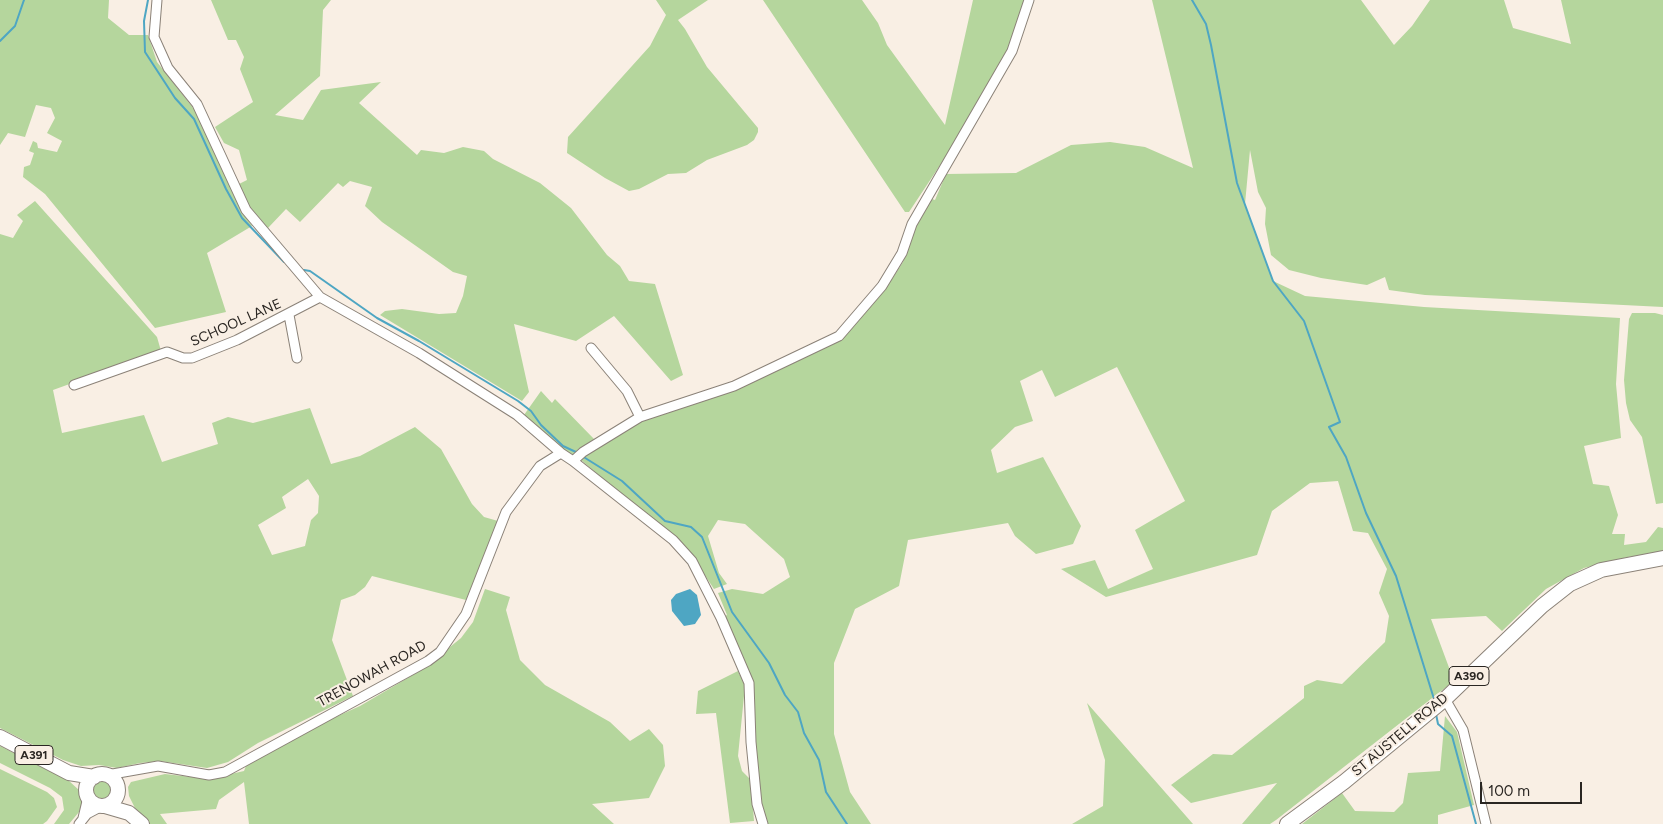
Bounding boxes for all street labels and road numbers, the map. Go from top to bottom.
street label: SCHOOL LANE [188,295,284,351]
street label: TRENOWAH ROAD [315,637,429,711]
road number: A390 [1449,666,1489,686]
street label: ST AUSTELL ROAD [1348,690,1452,780]
road number: A391 [15,746,53,764]

